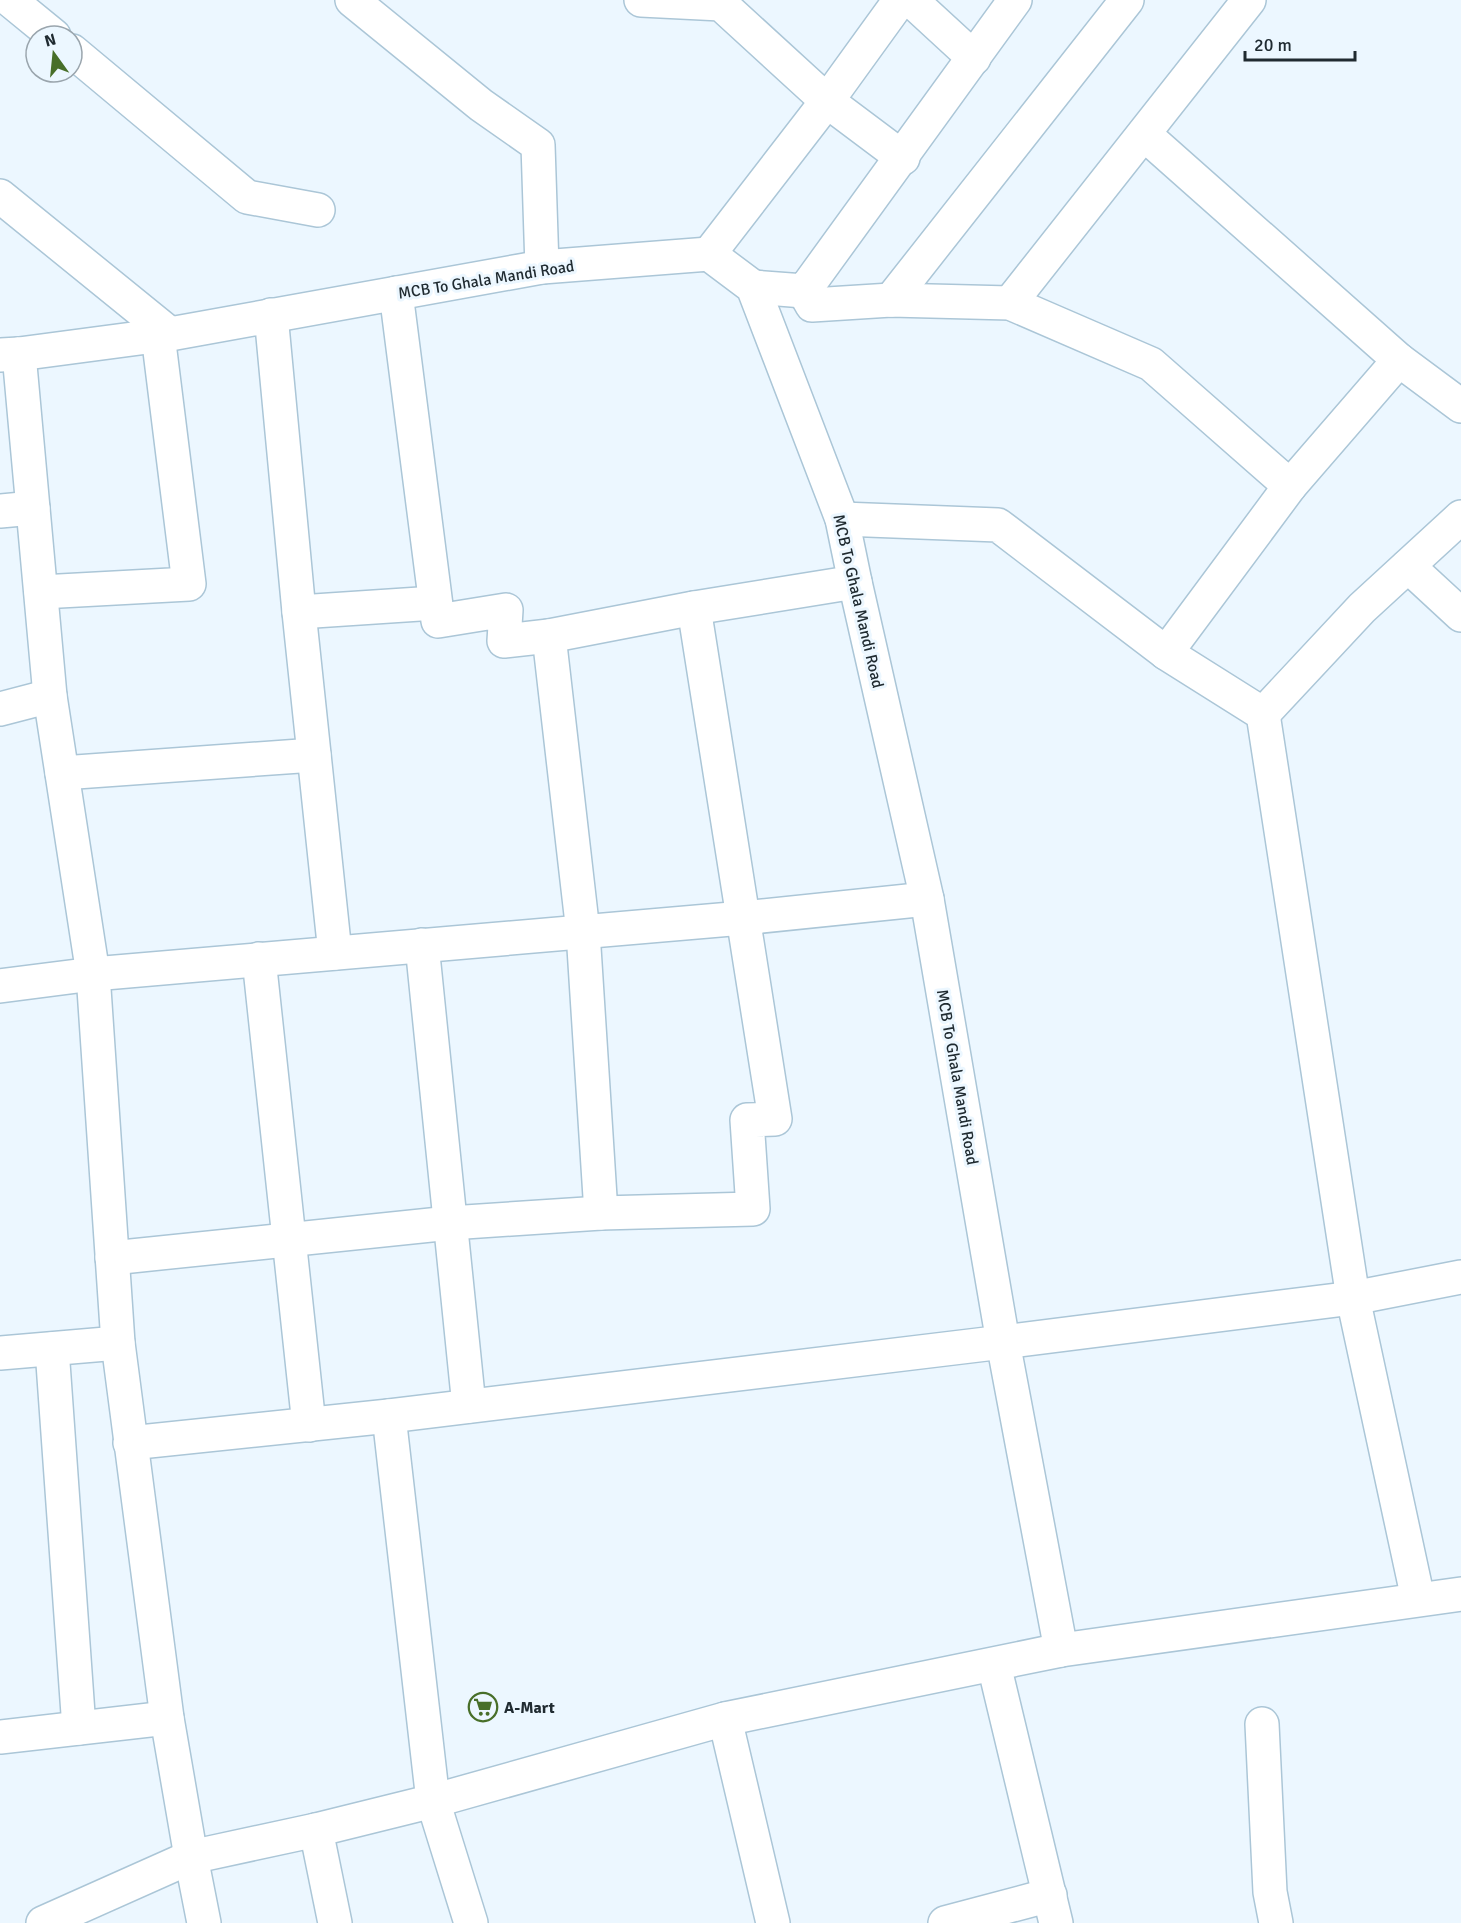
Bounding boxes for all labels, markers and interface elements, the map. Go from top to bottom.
north arrow [24,24,84,84]
scale bar [1245,24,1354,62]
text: N [42,29,58,52]
text: 20 m [1254,34,1292,56]
street label: MCB To Ghala Mandi Road [397,256,576,304]
street label: MCB To Ghala Mandi Road [828,512,888,690]
street label: MCB To Ghala Mandi Road [932,988,982,1167]
supermarket icon: A-Mart [467,1691,499,1723]
place label: A-Mart [504,1698,555,1718]

